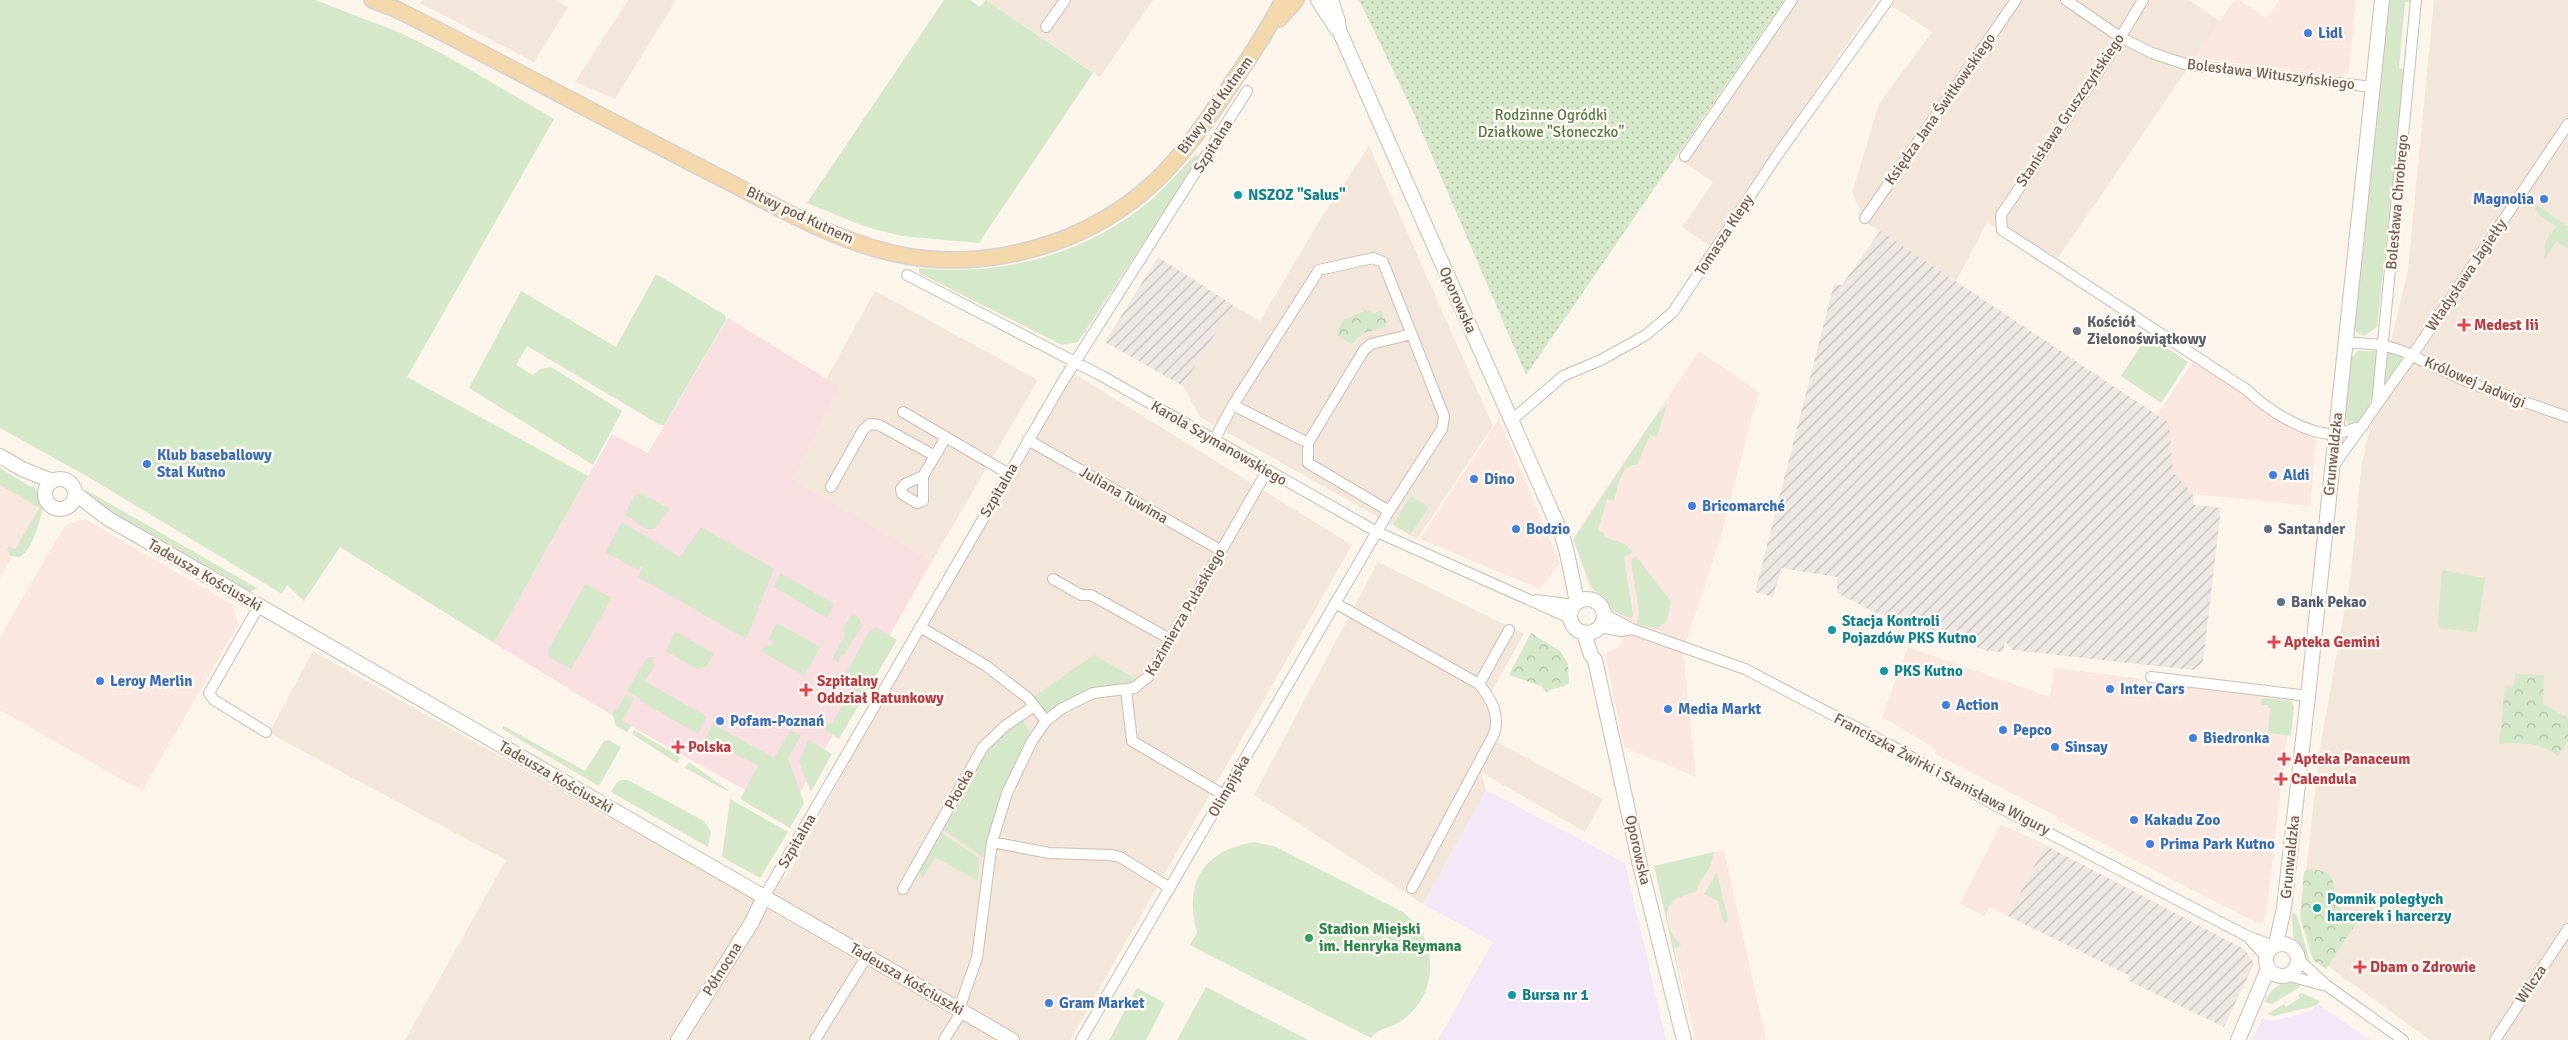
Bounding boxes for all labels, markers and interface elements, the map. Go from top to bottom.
place label: Lidl [2318,24,2343,42]
marker: Lidl [2302,27,2314,39]
street label: Księdza Jana Świtkowskiego [1880,29,1999,188]
street label: Stanisława Gruszczyńskiego [2012,30,2128,190]
street label: Bitwy pod Kutnem [1174,53,1257,157]
street label: Bolesława Wituszyńskiego [2186,55,2356,93]
park label: Rodzinne Ogródki Działkowe "Słoneczko" [1478,106,1624,141]
street label: Szpitalna [1189,116,1237,176]
street label: Bolesława Chrobrego [2382,133,2412,270]
street label: Bitwy pod Kutnem [743,182,857,248]
place label: NSZOZ "Salus" [1248,186,1346,204]
marker: NSZOZ "Salus" [1232,189,1244,201]
place label: Magnolia [2473,190,2534,208]
street label: Tomasza Klepy [1691,191,1757,279]
marker: Magnolia [2538,193,2550,205]
street label: Władysława Jagiełły [2422,215,2510,335]
street label: Oporowska [1435,264,1481,336]
place label: Kościół Zielonoświątkowy [2087,313,2207,348]
place label: Medest Iii [2474,316,2539,334]
marker: Medest Iii [2458,319,2470,331]
marker: Kościół Zielonoświątkowy [2071,325,2083,337]
street label: Królowej Jadwigi [2422,353,2528,411]
street label: Karola Szymanowskiego [1148,397,1291,489]
street label: Grunwaldzka [2320,411,2346,497]
place label: Klub baseballowy Stal Kutno [157,446,272,481]
marker: Klub baseballowy Stal Kutno [141,458,153,470]
street label: Szpitalna [976,460,1022,520]
street label: Juliana Tuwima [1077,462,1171,528]
place label: Aldi [2283,466,2310,484]
marker: Aldi [2267,469,2279,481]
place label: Dino [1484,470,1515,488]
marker: Dino [1468,473,1480,485]
place label: Bricomarché [1702,497,1785,515]
marker: Bricomarché [1686,500,1698,512]
place label: Bodzio [1526,520,1570,538]
place label: Santander [2278,520,2345,538]
marker: Bodzio [1510,523,1522,535]
marker: Santander [2262,523,2274,535]
street label: Tadeusza Kościuszki [145,535,265,615]
street label: Kazimierza Pułaskiego [1141,545,1229,679]
place label: Bank Pekao [2291,593,2367,611]
marker: Bank Pekao [2275,596,2287,608]
place label: Stacja Kontroli Pojazdów PKS Kutno [1842,612,1977,647]
marker: Stacja Kontroli Pojazdów PKS Kutno [1826,624,1838,636]
place label: Apteka Gemini [2284,633,2380,651]
marker: Apteka Gemini [2268,636,2280,648]
place label: PKS Kutno [1894,662,1963,680]
marker: PKS Kutno [1878,665,1890,677]
place label: Leroy Merlin [110,672,192,690]
place label: Szpitalny Oddział Ratunkowy [817,672,944,707]
marker: Leroy Merlin [94,675,106,687]
place label: Inter Cars [2120,680,2185,698]
marker: Szpitalny Oddział Ratunkowy [799,683,813,697]
marker: Inter Cars [2104,683,2116,695]
place label: Action [1956,696,1999,714]
marker: Action [1940,699,1952,711]
place label: Media Markt [1678,700,1761,718]
marker: Media Markt [1662,703,1674,715]
street label: Franciszka Żwirki i Stanisława Wigury [1831,709,2053,839]
place label: Pofam-Poznań [730,712,824,730]
marker: Pofam-Poznań [714,715,726,727]
place label: Pepco [2013,721,2052,739]
marker: Pepco [1997,724,2009,736]
place label: Biedronka [2203,729,2270,747]
marker: Biedronka [2187,732,2199,744]
street label: Tadeusza Kościuszki [496,737,616,817]
place label: Polska [688,738,732,756]
place label: Sinsay [2065,738,2108,756]
marker: Polska [672,741,684,753]
marker: Sinsay [2049,741,2061,753]
place label: Apteka Panaceum [2294,750,2410,768]
street label: Olimpijska [1204,752,1254,820]
marker: Apteka Panaceum [2278,753,2290,765]
street label: Płocka [941,766,977,812]
place label: Calendula [2291,770,2357,788]
marker: Calendula [2275,773,2287,785]
street label: Szpitalna [774,811,820,871]
place label: Kakadu Zoo [2144,811,2220,829]
street label: Oporowska [1621,813,1655,887]
marker: Kakadu Zoo [2128,814,2140,826]
street label: Grunwaldzka [2277,814,2303,900]
place label: Prima Park Kutno [2160,835,2275,853]
marker: Prima Park Kutno [2144,838,2156,850]
place label: Pomnik poległych harcerek i harcerzy [2327,890,2452,925]
marker: Pomnik poległych harcerek i harcerzy [2311,902,2323,914]
place label: Stadion Miejski im. Henryka Reymana [1319,920,1462,955]
marker: Stadion Miejski im. Henryka Reymana [1303,932,1315,944]
street label: Północna [699,939,745,999]
street label: Tadeusza Kościuszki [847,939,967,1019]
place label: Dbam o Zdrowie [2370,958,2476,976]
marker: Dbam o Zdrowie [2354,961,2366,973]
street label: Wilcza [2512,961,2550,1007]
place label: Bursa nr 1 [1522,986,1589,1004]
marker: Bursa nr 1 [1506,989,1518,1001]
place label: Gram Market [1059,994,1145,1012]
marker: Gram Market [1043,997,1055,1009]

